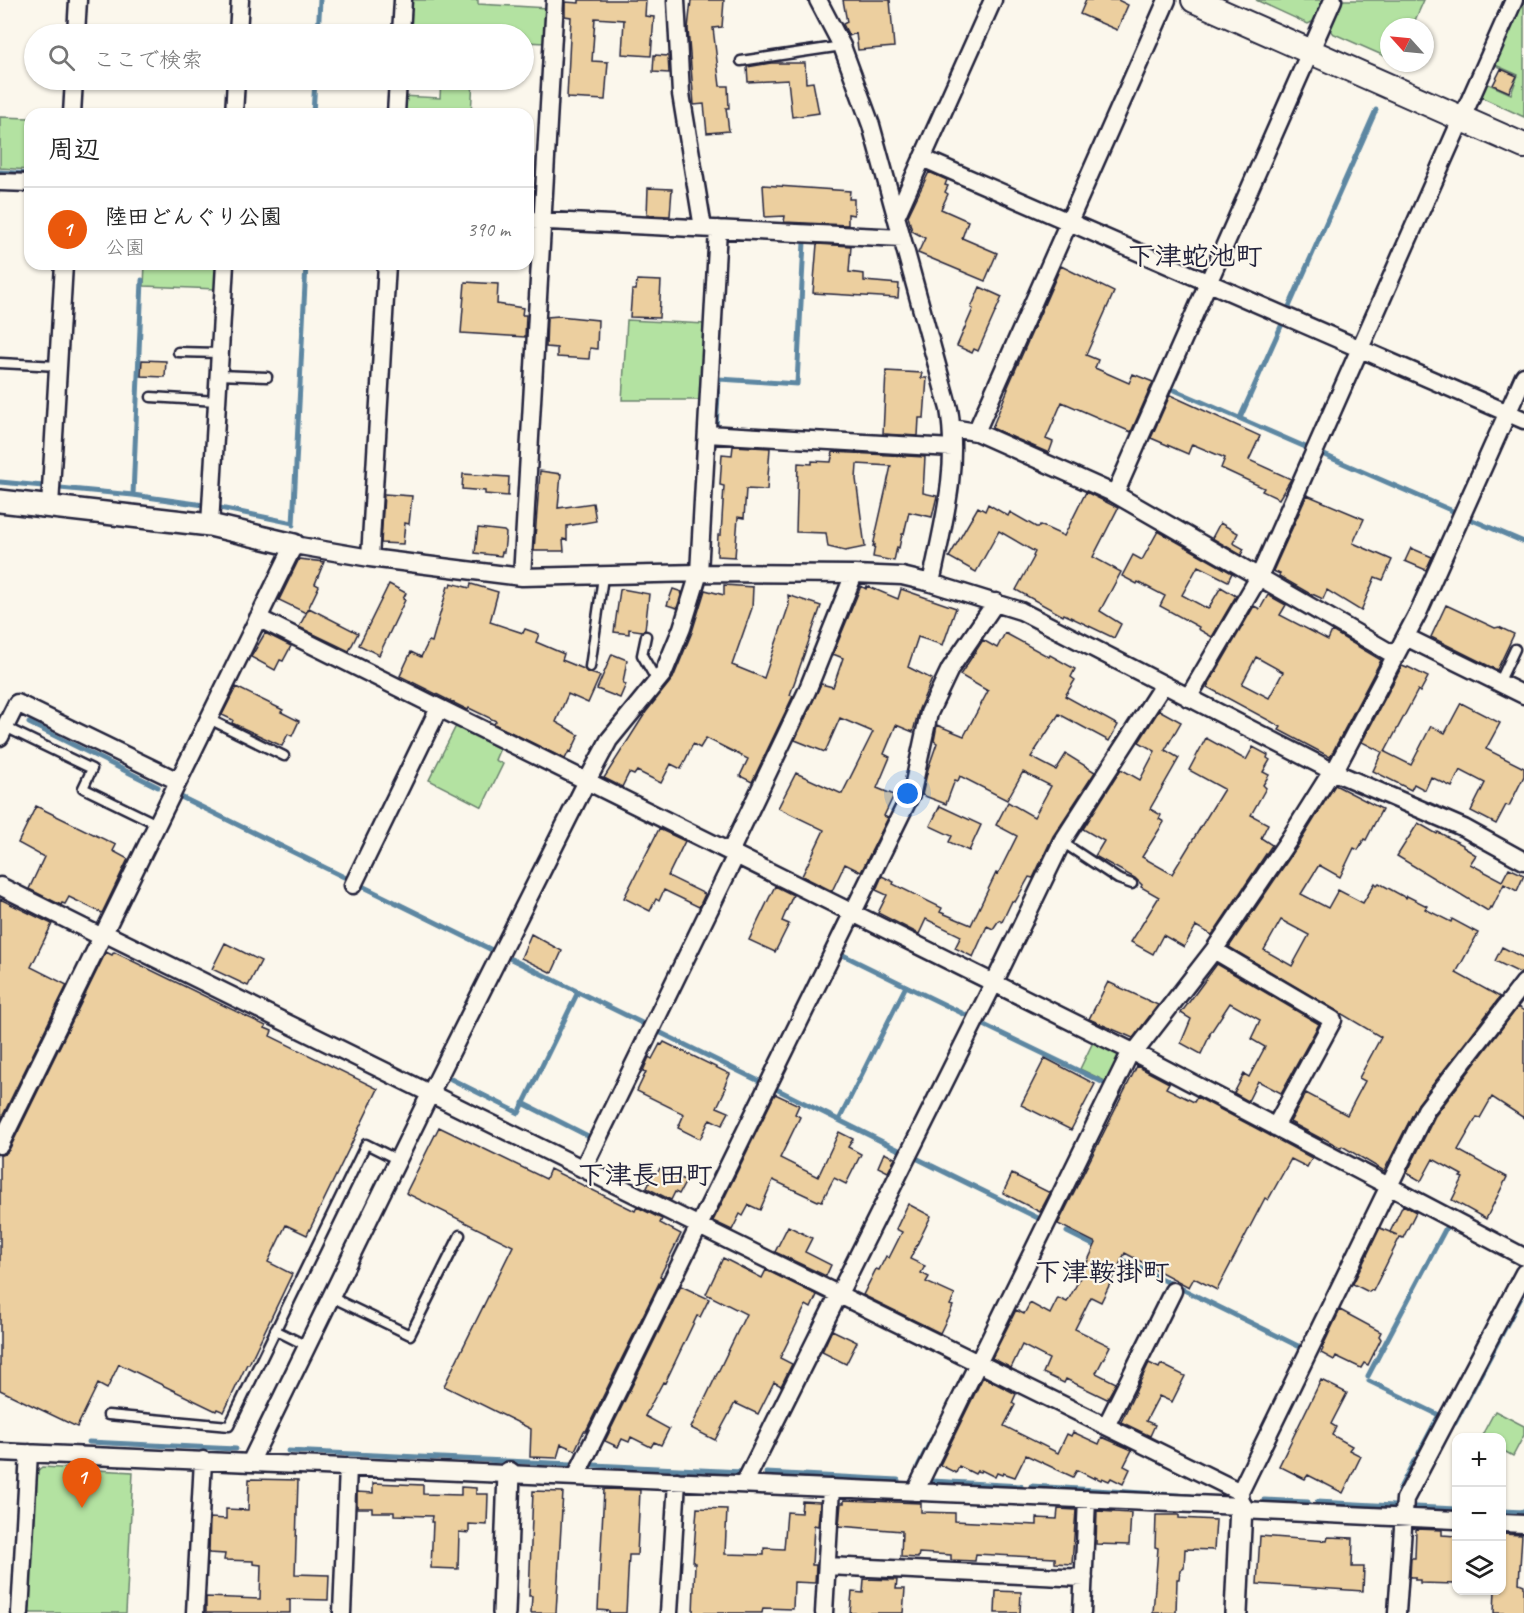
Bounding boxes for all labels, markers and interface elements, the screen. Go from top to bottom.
north arrow [1380,18,1434,72]
search box [24,24,534,90]
icon: search [45,41,78,74]
text: ここで検索 [93,46,203,74]
text: 周辺 [48,133,100,166]
text: 陸田どんぐり公園 [105,203,282,231]
text: 1 [63,217,72,242]
text: 390 m [467,217,510,242]
text: 公園 [105,235,145,260]
district label: 下津蛇池町 [1128,239,1263,273]
your location [893,779,922,808]
district label: 下津長田町 [578,1158,713,1192]
district label: 下津鞍掛町 [1035,1255,1170,1289]
map controls [1452,1433,1506,1595]
button: + [1452,1433,1506,1487]
pin: 1 [62,1458,101,1508]
button: − [1452,1487,1506,1541]
button: layers [1452,1541,1506,1595]

